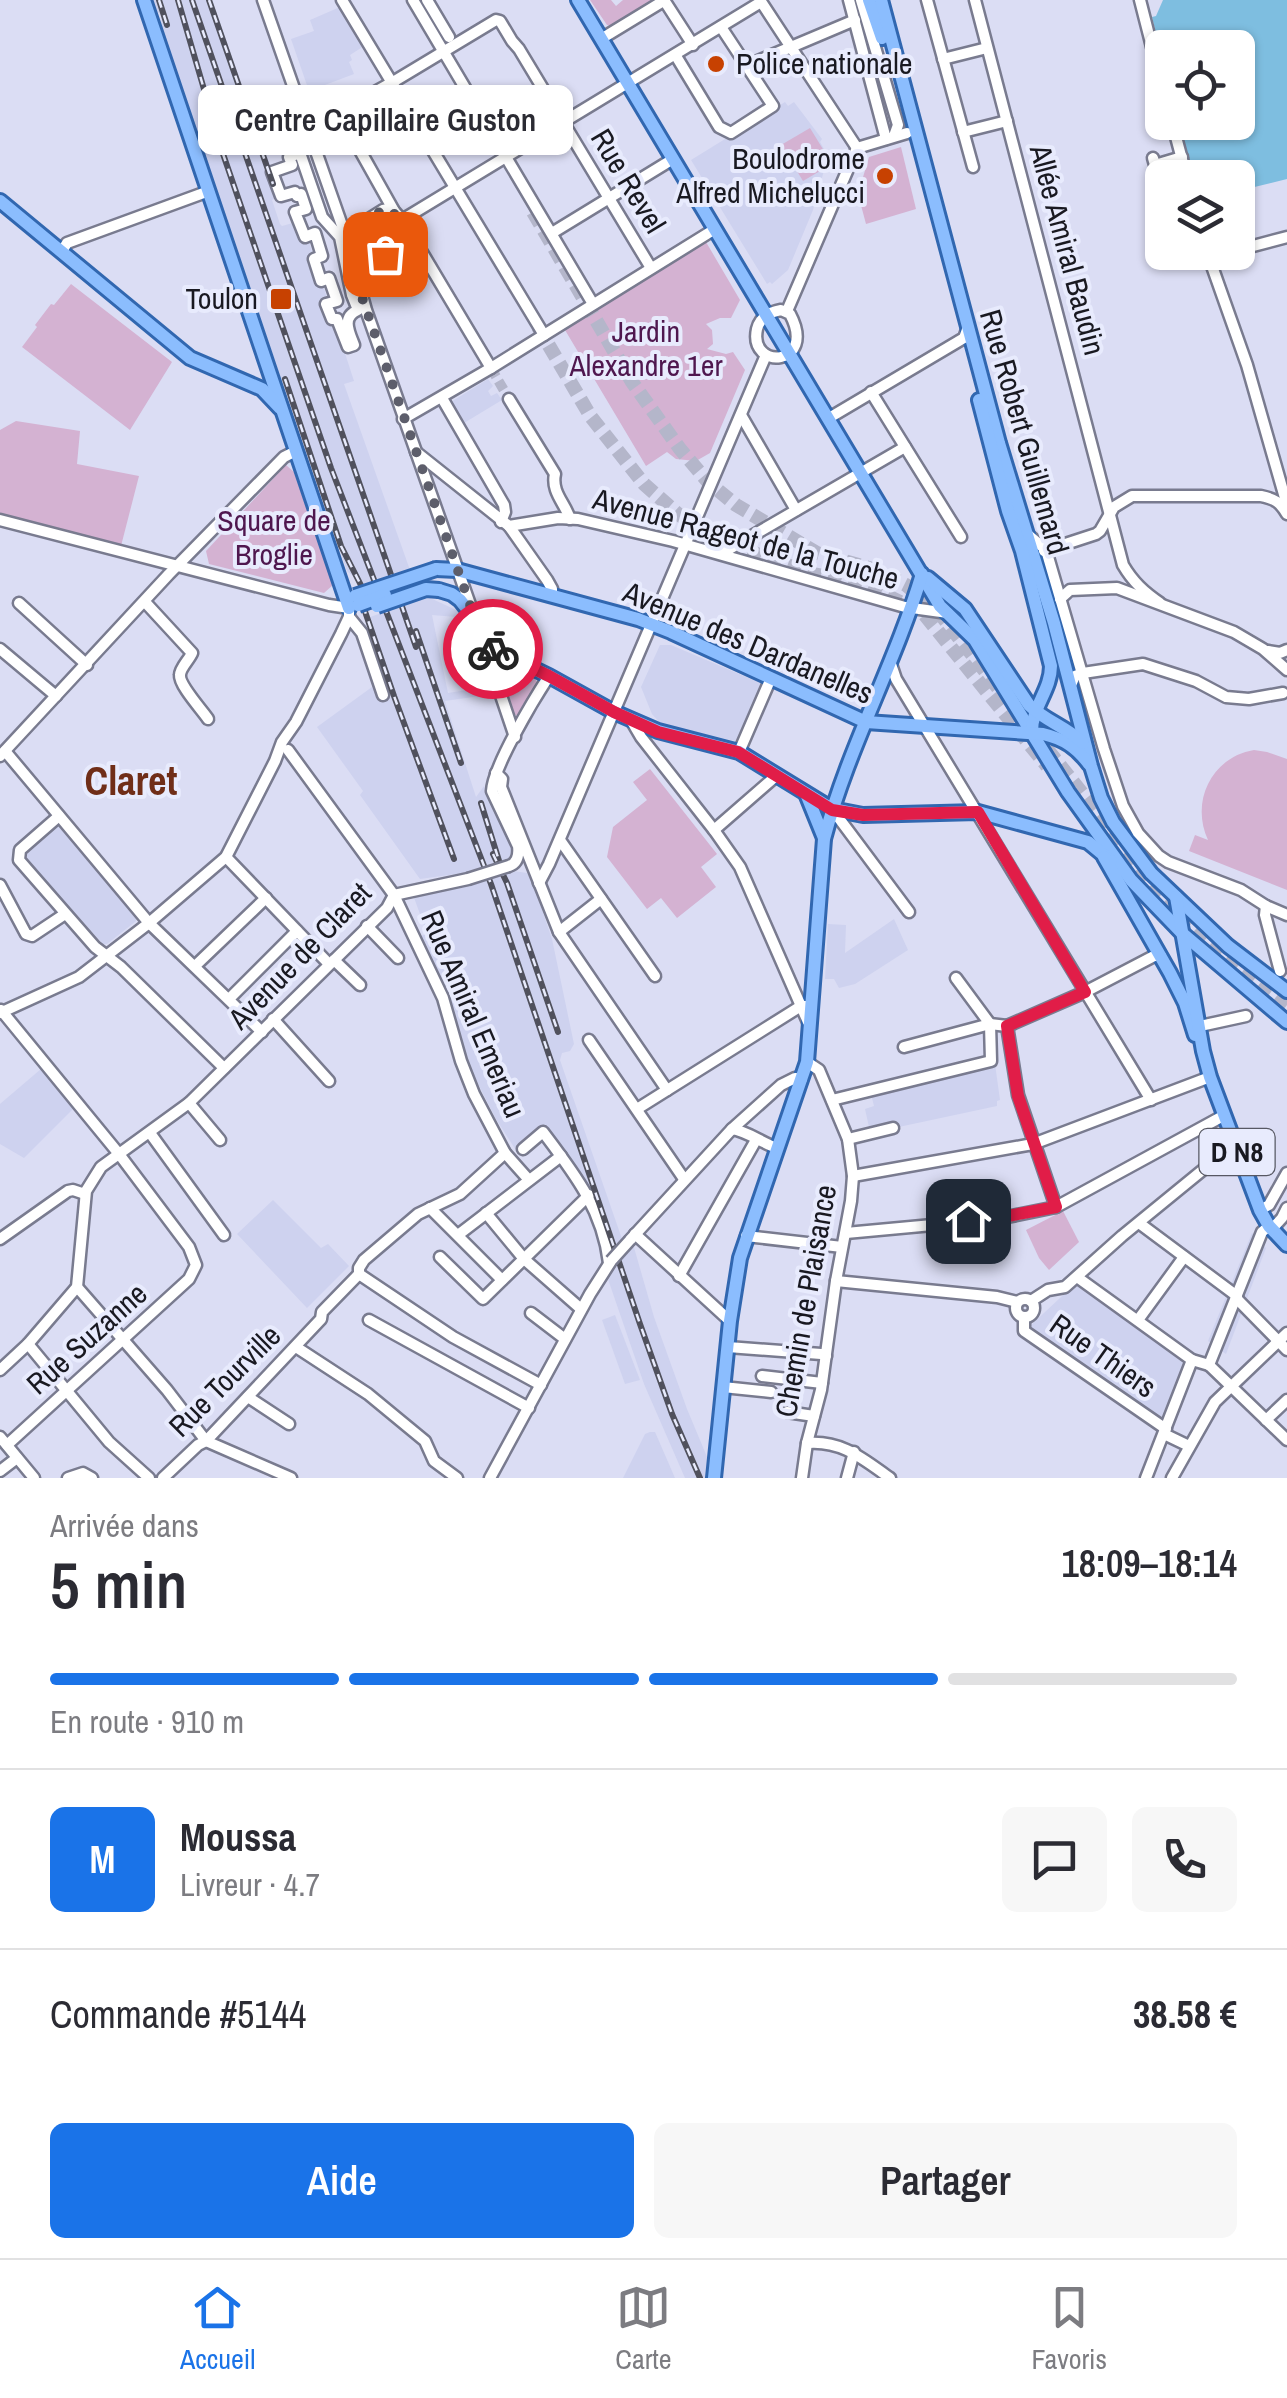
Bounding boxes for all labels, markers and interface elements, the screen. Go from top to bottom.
map controls [1145,30,1255,270]
button: locate [1145,30,1255,140]
place label: Police nationale [736,43,912,83]
marker: Police nationale [705,53,727,75]
callout: Centre Capillaire Guston [198,84,572,154]
text: Centre Capillaire Guston [235,98,536,141]
street label: Rue Revel [582,121,676,240]
place label: Boulodrome Alfred Michelucci [675,138,865,212]
street label: Allée Amiral Baudin [1020,139,1115,359]
button: layers [1145,160,1255,270]
marker: Boulodrome Alfred Michelucci [874,165,896,187]
pin [343,212,428,297]
icon: bag [358,227,413,282]
place label: Toulon [186,278,258,318]
marker: Toulon [268,286,294,312]
street label: Rue Robert Guillemard [971,305,1079,559]
park label: Jardin Alexandre 1er [568,311,723,385]
street label: Avenue Rageot de la Touche [588,478,904,598]
park label: Square de Broglie [217,500,331,574]
street label: Avenue des Dardanelles [616,571,879,713]
courier [443,599,543,699]
icon: bike [466,622,521,677]
district label: Claret [85,754,178,807]
street label: Avenue de Claret [218,873,380,1038]
street label: Rue Amiral Emeriau [412,904,536,1123]
road number: D N8 [1200,1129,1274,1175]
pin [926,1179,1011,1264]
street label: Chemin de Plaisance [765,1182,845,1420]
icon: home [941,1194,996,1249]
street label: Rue Suzanne [18,1274,155,1403]
street label: Rue Thiers [1042,1304,1165,1406]
street label: Rue Tourville [160,1316,289,1445]
text: Arrivée dans [50,1504,199,1547]
text: 18:09–18:14 [1061,1538,1237,1589]
text: 5 min [50,1541,187,1628]
text: En route · 910 m [50,1700,244,1743]
button: chat [1002,1807,1107,1912]
button: phone [1132,1807,1237,1912]
text: Moussa [180,1812,296,1863]
text: M [90,1834,115,1885]
text: Livreur · 4.7 [180,1863,320,1906]
text: Commande #5144 [50,1989,306,2040]
text: 38.58 € [1133,1989,1237,2040]
button: Aide [50,2123,634,2238]
button: Partager [654,2123,1237,2238]
tab: Accueil [180,2280,255,2378]
tab: Carte [615,2280,671,2378]
tab: Favoris [1032,2280,1107,2378]

